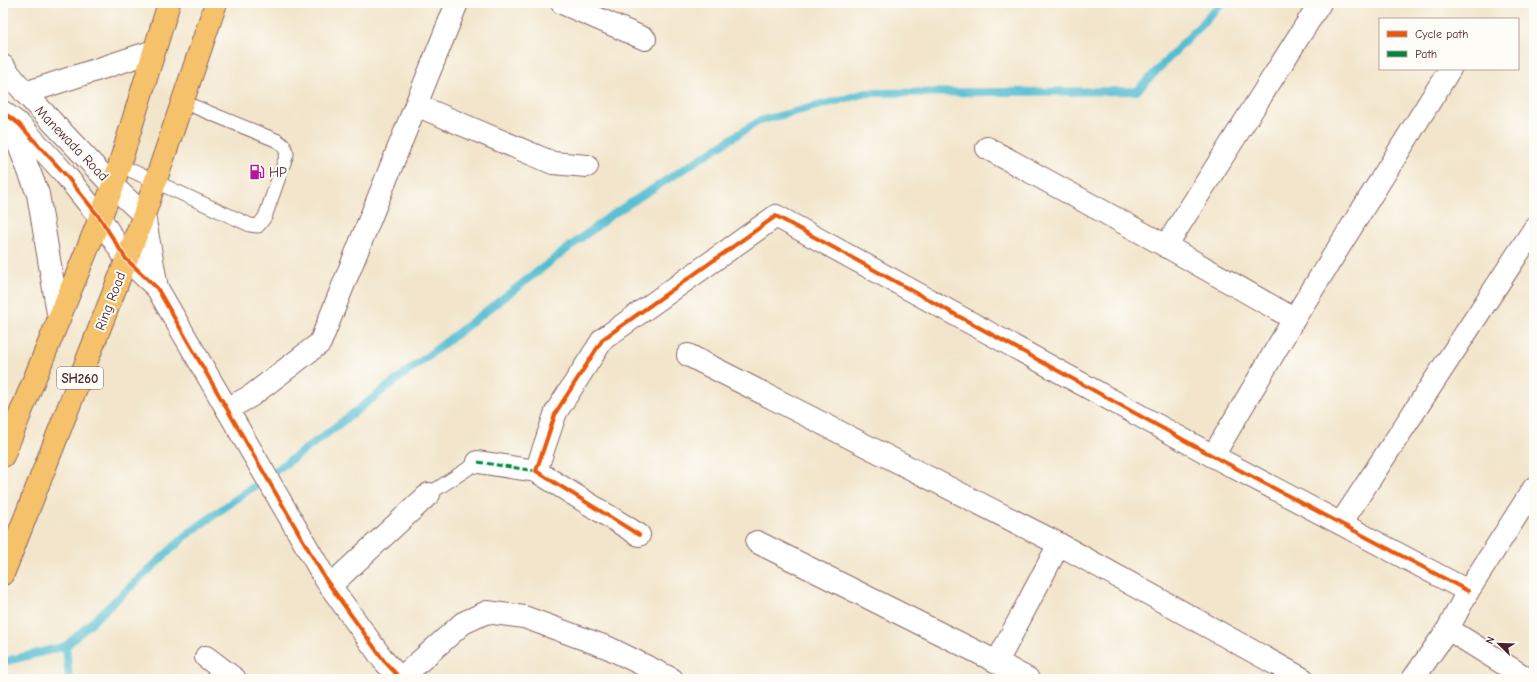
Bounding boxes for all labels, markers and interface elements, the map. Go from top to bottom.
legend [1379,18,1519,70]
text: Cycle path [1415,27,1468,41]
text: Path [1415,47,1437,61]
street label: Manewada Road [31,102,112,185]
fuel station icon: HP [248,163,266,181]
place label: HP [269,164,287,181]
street label: Ring Road [91,269,129,333]
road number: SH260 [57,367,103,389]
north arrow [1479,624,1519,664]
text: N [1483,634,1498,646]

